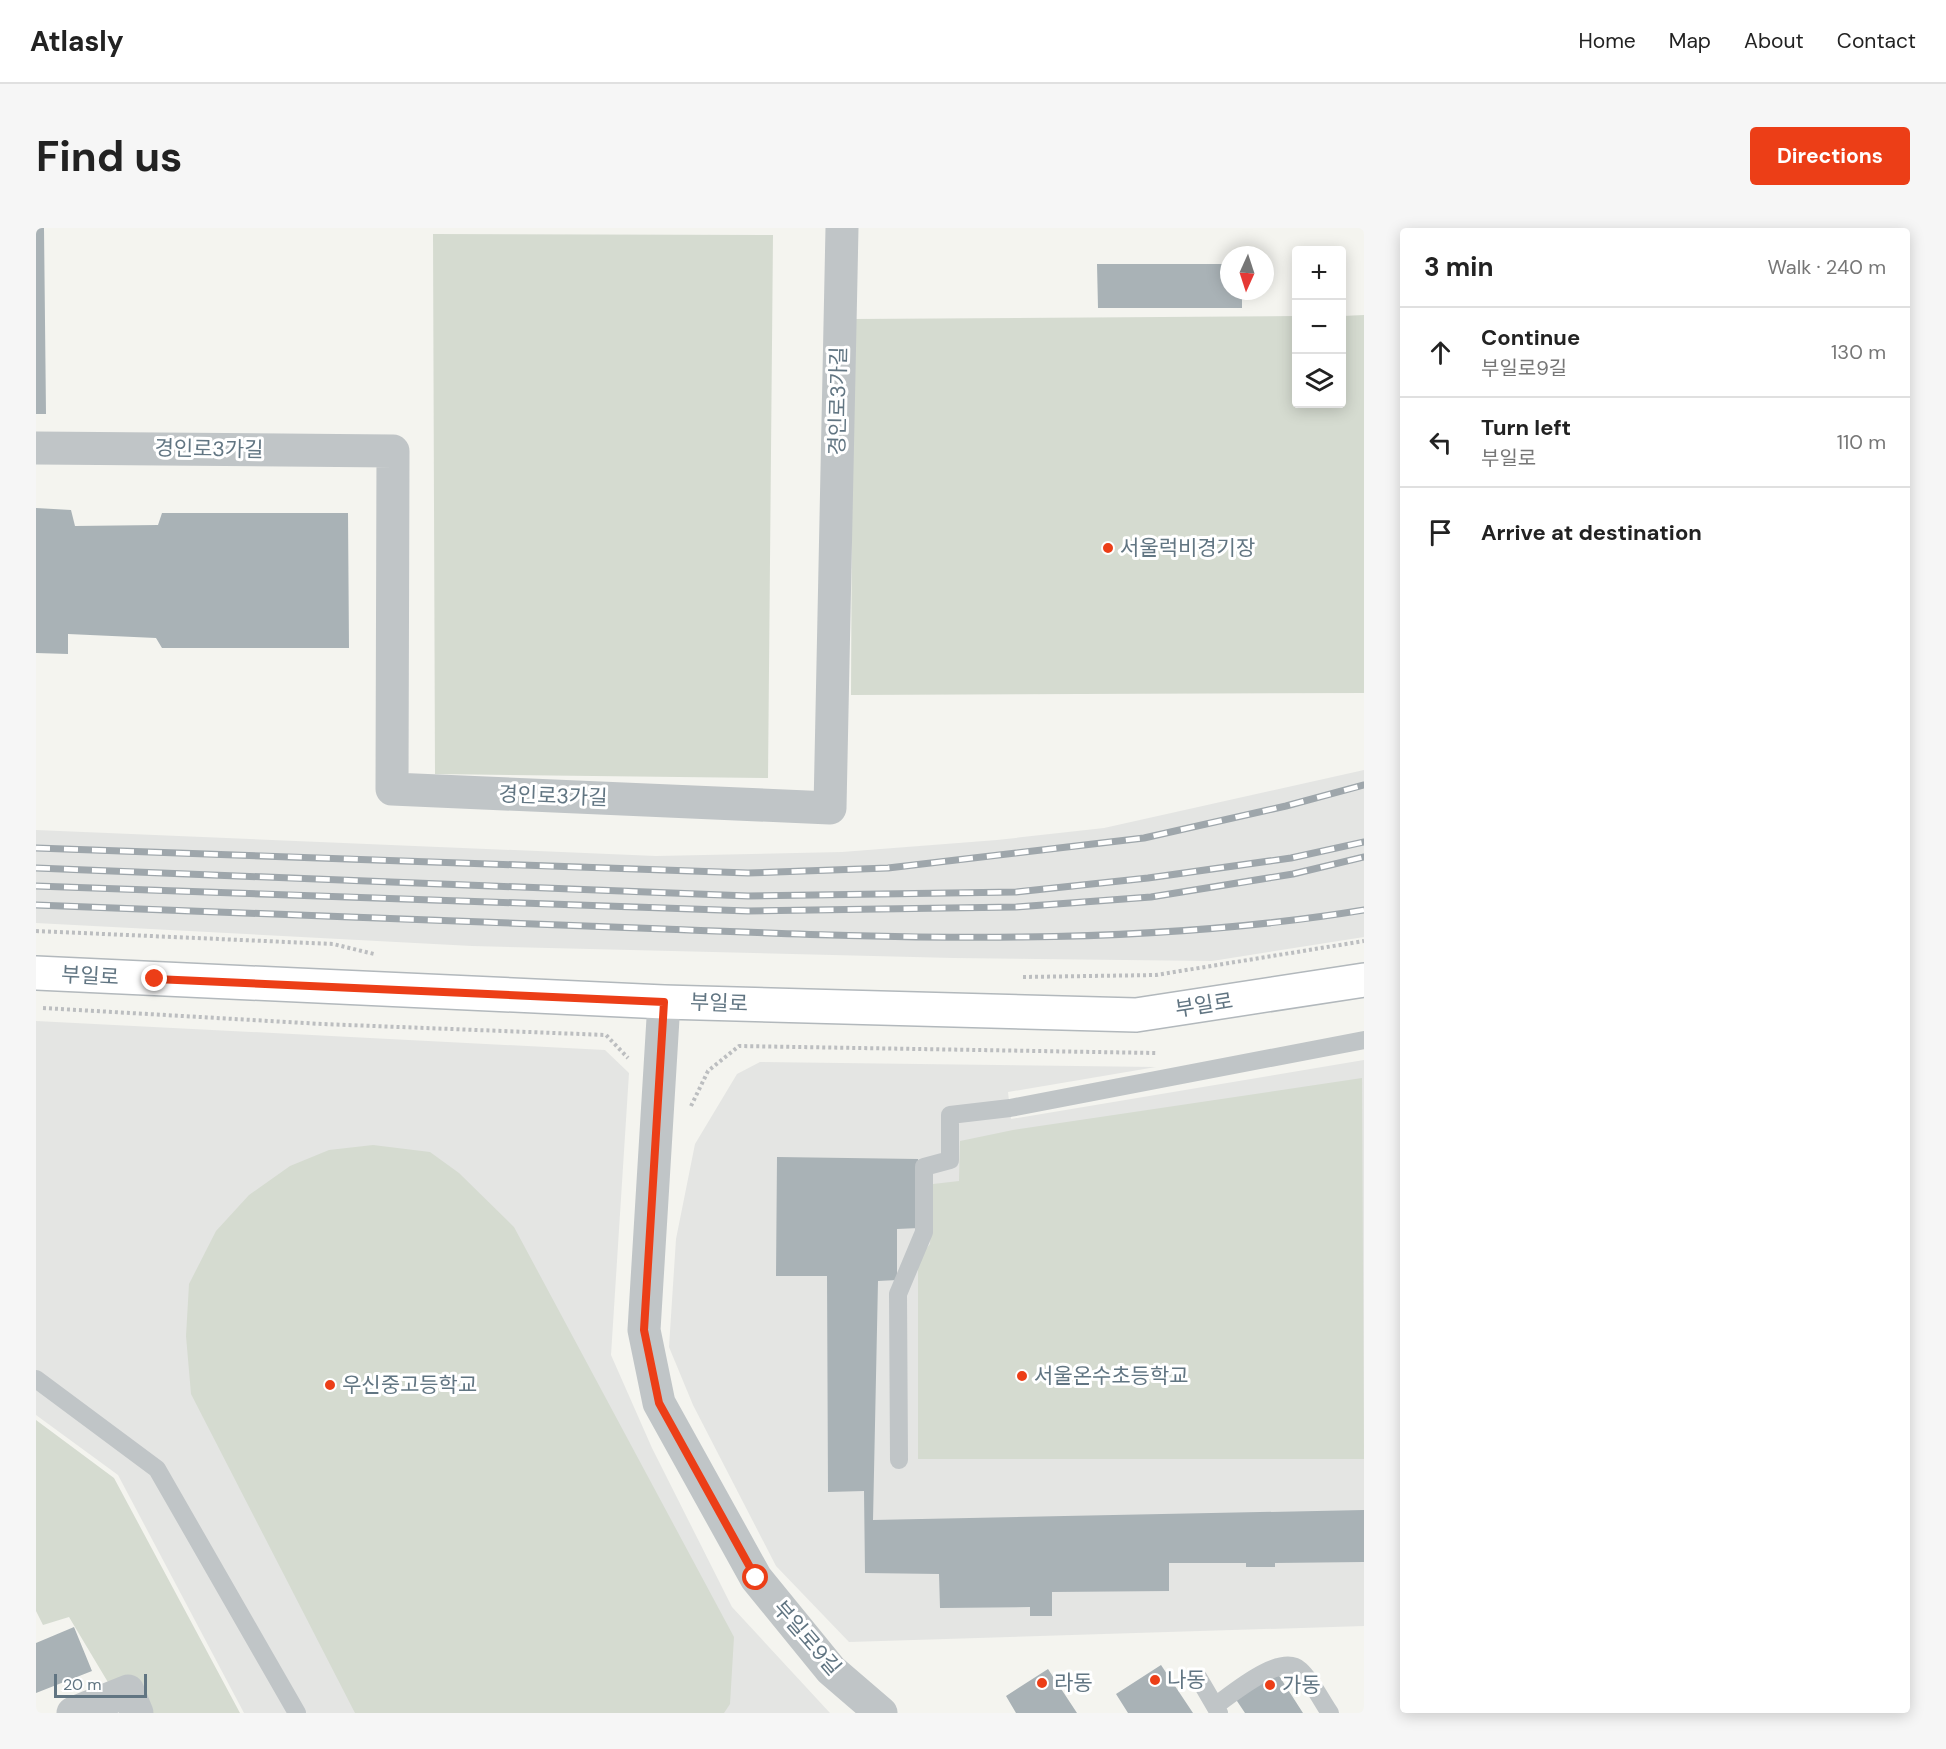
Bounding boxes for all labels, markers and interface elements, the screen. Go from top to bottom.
text: Atlasly [30,23,124,60]
text: Home [1578,27,1636,55]
text: Map [1669,27,1711,55]
text: About [1744,27,1804,55]
text: Contact [1837,27,1916,55]
button: Directions [1750,127,1910,185]
text: Find us [36,129,182,184]
north arrow [1220,246,1274,300]
map controls [1292,246,1346,408]
button: + [1292,246,1346,300]
text: 3 min [1424,250,1493,284]
text: Walk · 240 m [1767,254,1886,280]
button: − [1292,300,1346,354]
text: Continue [1481,323,1580,352]
icon: ahead [1424,336,1457,369]
text: 130 m [1831,339,1886,365]
street label: 경인로3가길 [823,346,853,456]
button: layers [1292,354,1346,408]
text: 부일로9길 [1481,355,1567,381]
text: Turn left [1481,413,1571,442]
icon: left [1424,426,1457,459]
text: 110 m [1837,429,1886,455]
street label: 경인로3가길 [154,434,264,464]
text: 부일로 [1481,445,1536,471]
icon: arrive [1424,516,1457,549]
text: Arrive at destination [1481,518,1702,547]
place label: 서울럭비경기장 [1120,534,1255,562]
marker: 서울럭비경기장 [1101,541,1115,555]
street label: 경인로3가길 [498,780,608,812]
street label: 부일로 [60,961,120,991]
route end [141,965,167,991]
street label: 부일로 [1173,987,1235,1023]
street label: 부일로 [690,988,748,1018]
place label: 서울온수초등학교 [1034,1362,1189,1390]
marker: 서울온수초등학교 [1015,1369,1029,1383]
place label: 우신중고등학교 [342,1371,477,1399]
marker: 우신중고등학교 [323,1378,337,1392]
route start [742,1564,768,1590]
street label: 부일로9길 [767,1595,847,1681]
place label: 나동 [1167,1666,1206,1694]
place label: 라동 [1054,1669,1093,1697]
scale bar [54,1671,147,1698]
place label: 가동 [1282,1671,1321,1699]
marker: 나동 [1148,1673,1162,1687]
text: 20 m [63,1674,102,1695]
marker: 라동 [1035,1676,1049,1690]
marker: 가동 [1263,1678,1277,1692]

